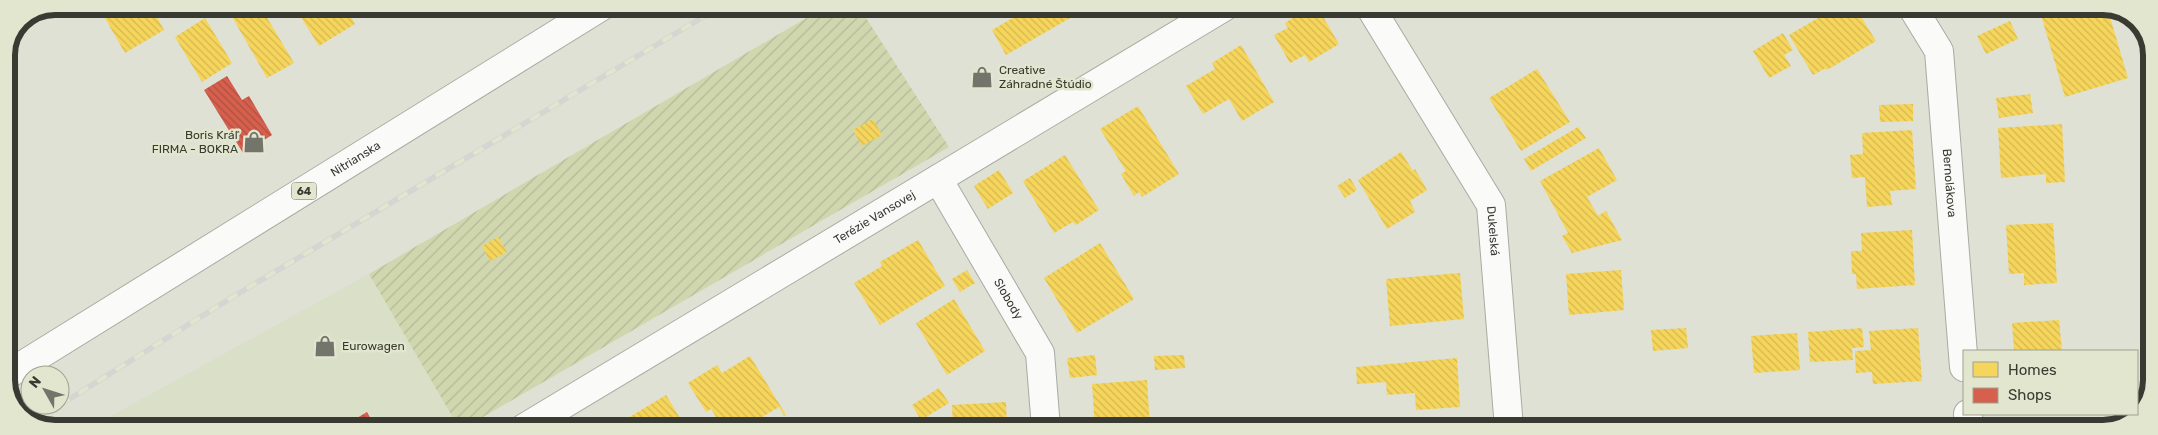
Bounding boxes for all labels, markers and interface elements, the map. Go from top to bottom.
place label: Creative Záhradné Štúdio [999,63,1092,91]
shop icon: Creative Záhradné Štúdio [969,64,995,90]
place label: Boris Kráľ FIRMA - BOKRA [152,128,240,156]
shop icon: Boris Kráľ FIRMA - BOKRA [241,129,267,155]
street label: Nitrianska [328,138,383,180]
street label: Bernolákova [1940,148,1959,218]
road number: 64 [292,182,316,200]
street label: Terézie Vansovej [831,187,918,247]
street label: Dukelská [1484,205,1502,256]
street label: Slobody [991,276,1026,322]
shop icon: Eurowagen [312,333,338,359]
place label: Eurowagen [342,339,405,353]
legend [1963,350,2138,415]
text: Homes [2008,361,2057,379]
north arrow [20,365,70,415]
text: N [26,373,45,391]
text: Shops [2008,386,2052,404]

